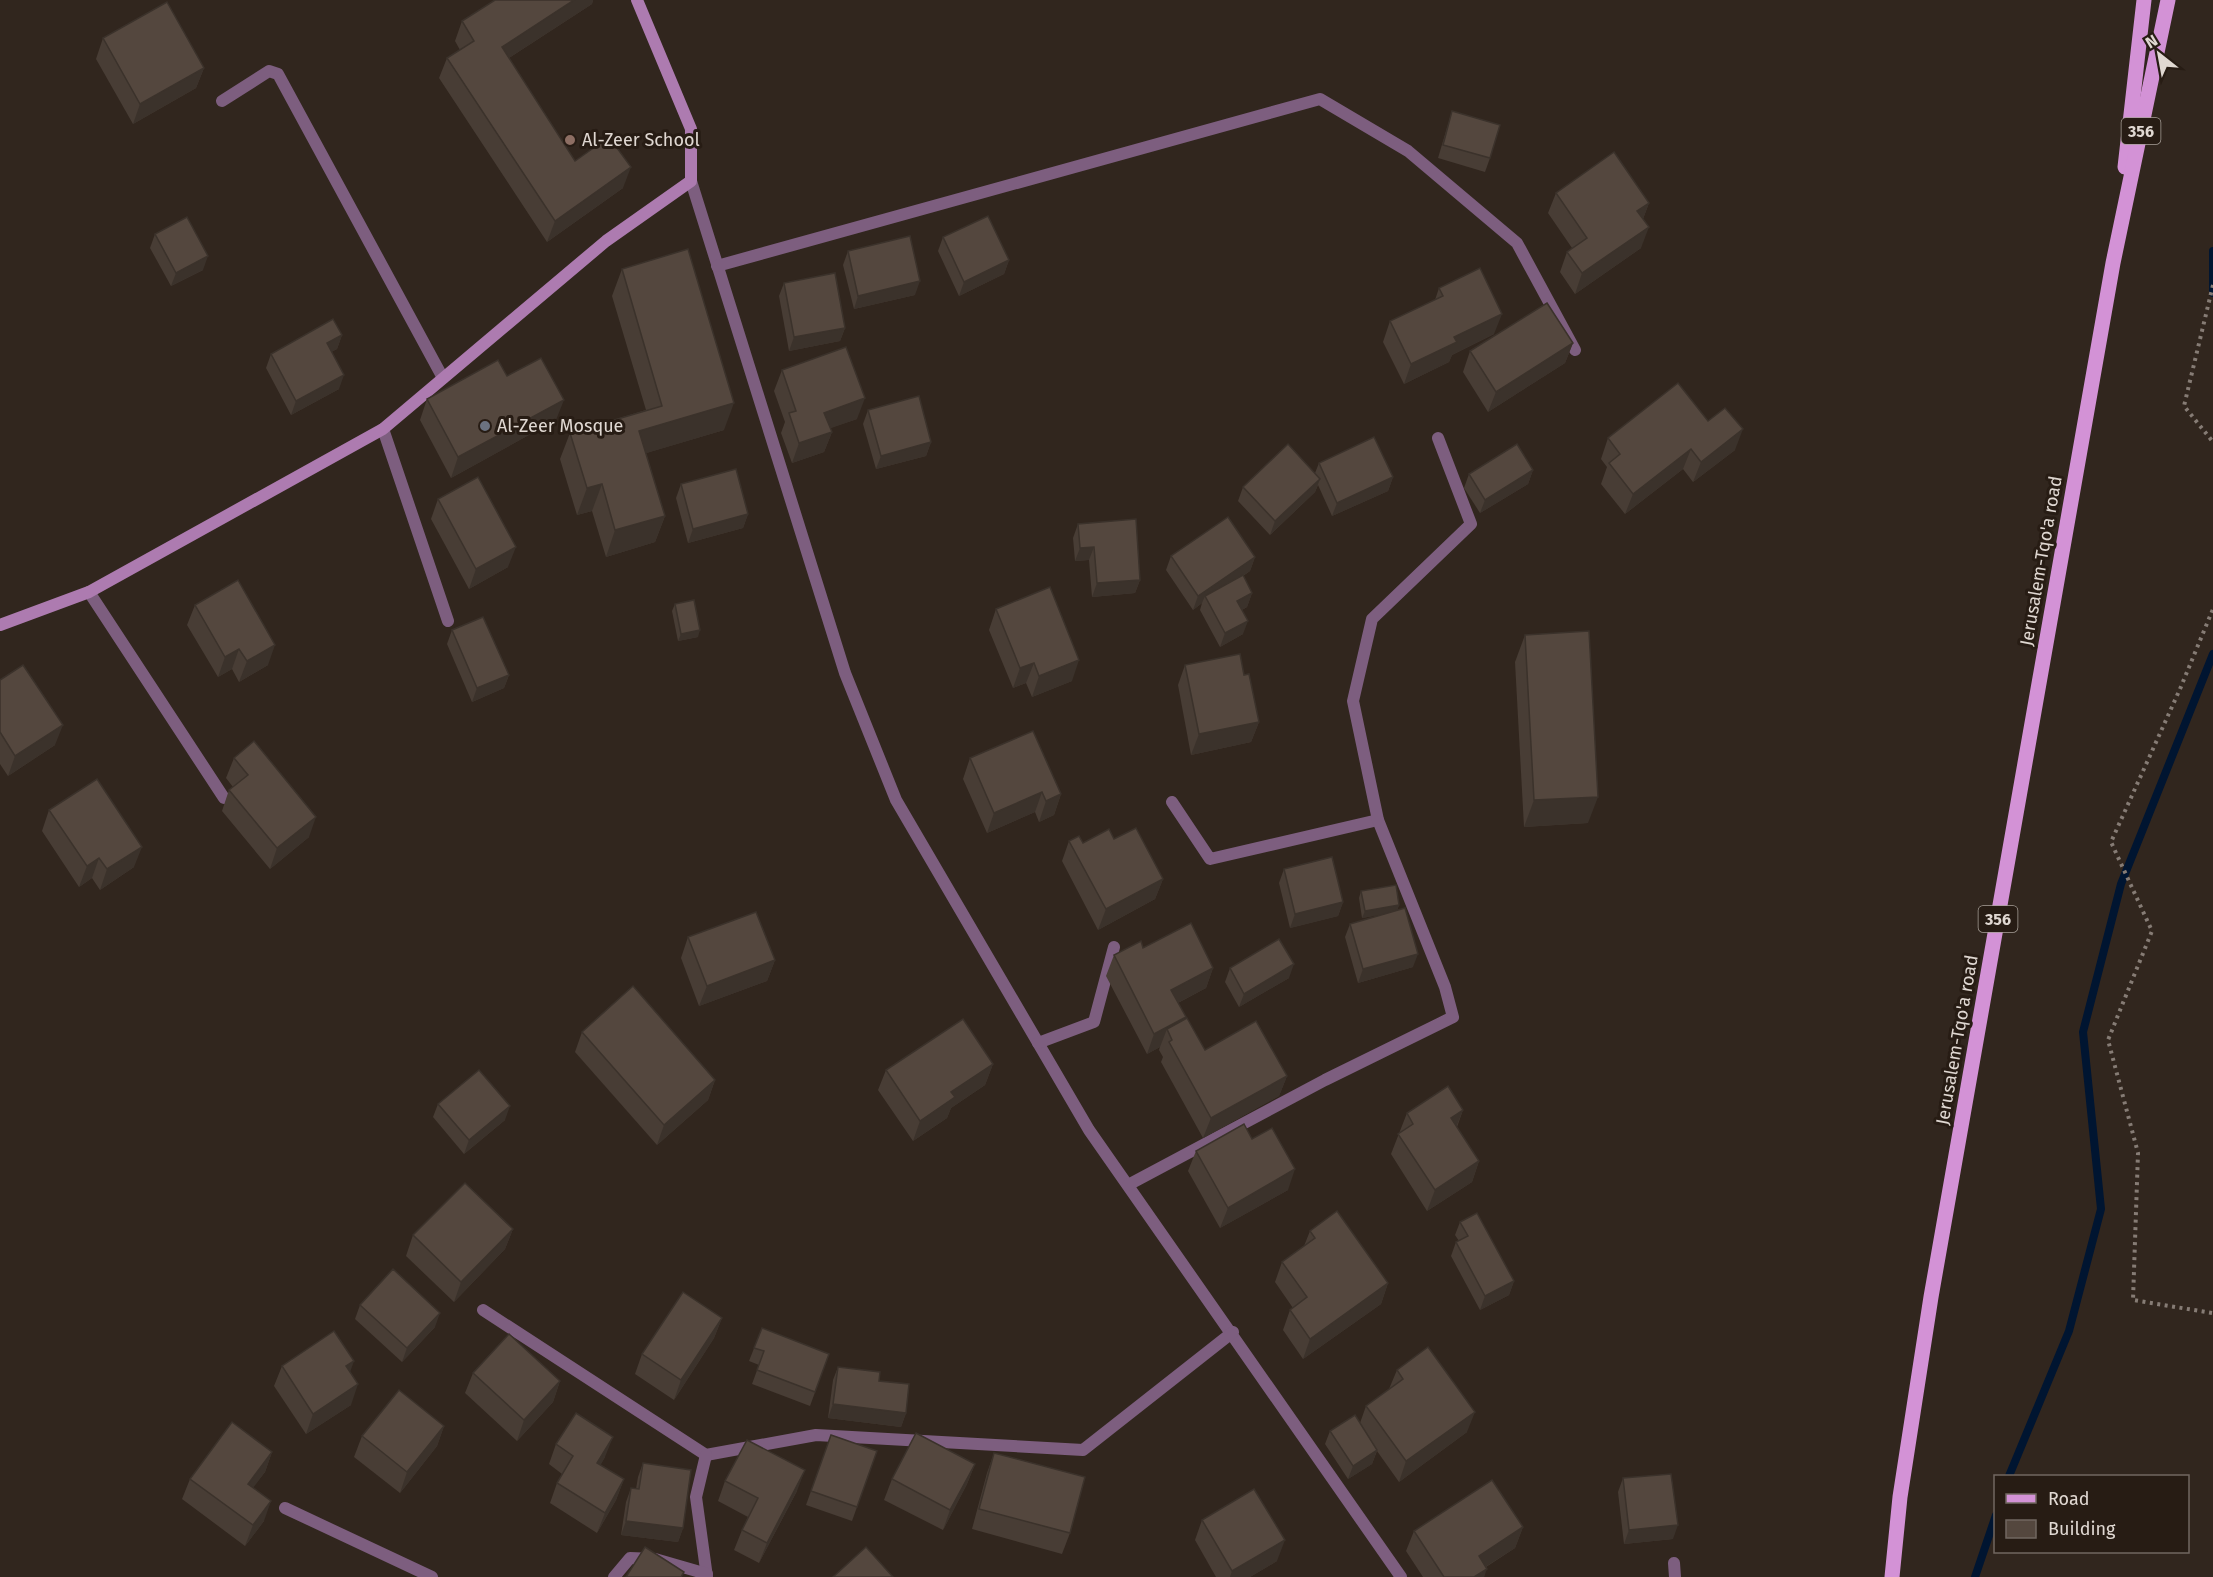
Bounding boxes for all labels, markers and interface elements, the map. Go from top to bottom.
north arrow [2129,24,2189,84]
text: N [2142,31,2161,52]
road number: 356 [2122,118,2160,144]
place label: Al-Zeer School [582,129,700,151]
marker: Al-Zeer School [563,133,577,147]
place label: Al-Zeer Mosque [497,415,623,437]
marker: Al-Zeer Mosque [478,419,492,433]
street label: Jerusalem-Tqo'a road [2015,474,2067,648]
road number: 356 [1978,906,2018,932]
street label: Jerusalem-Tqo'a road [1931,953,1983,1127]
legend [1994,1475,2189,1553]
text: Road [2048,1488,2090,1510]
text: Building [2048,1518,2116,1540]

